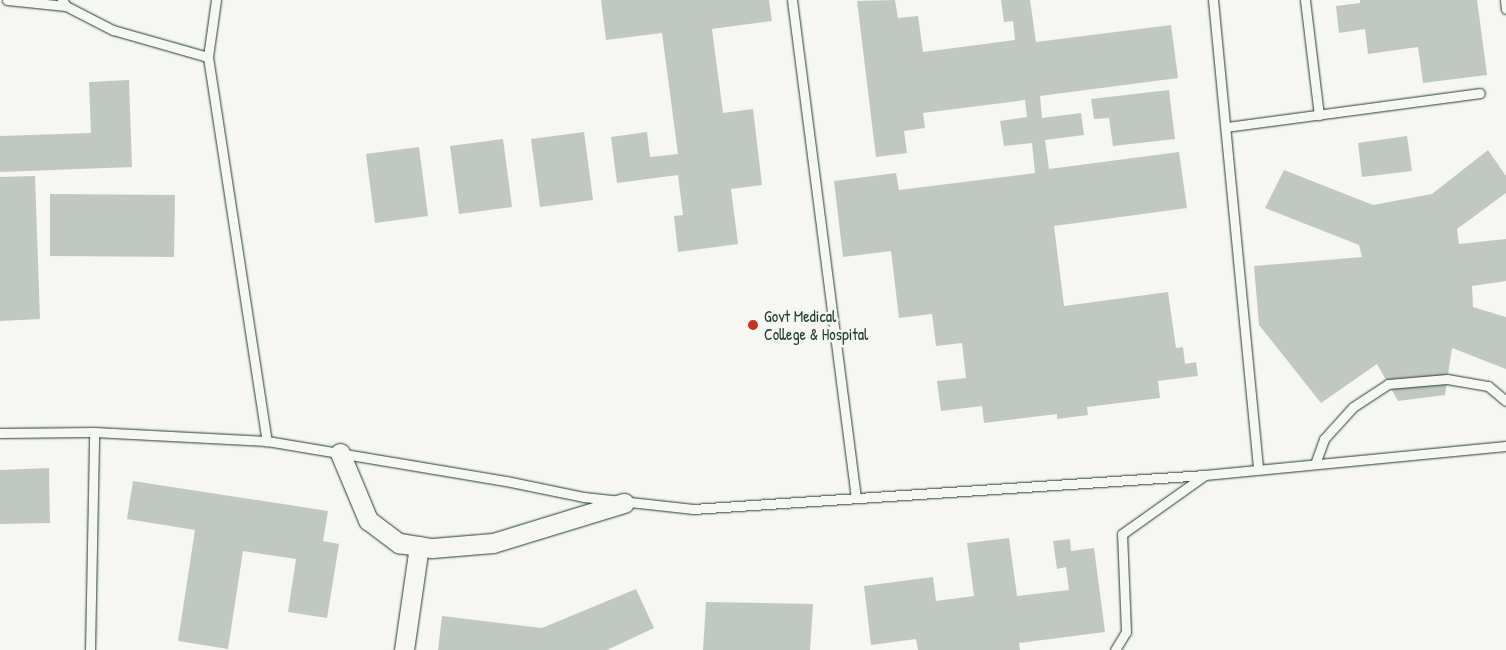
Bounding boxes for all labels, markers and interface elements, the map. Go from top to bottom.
place label: Govt Medical College & Hospital [764,306,868,344]
marker: Govt Medical College & Hospital [746,318,760,332]

